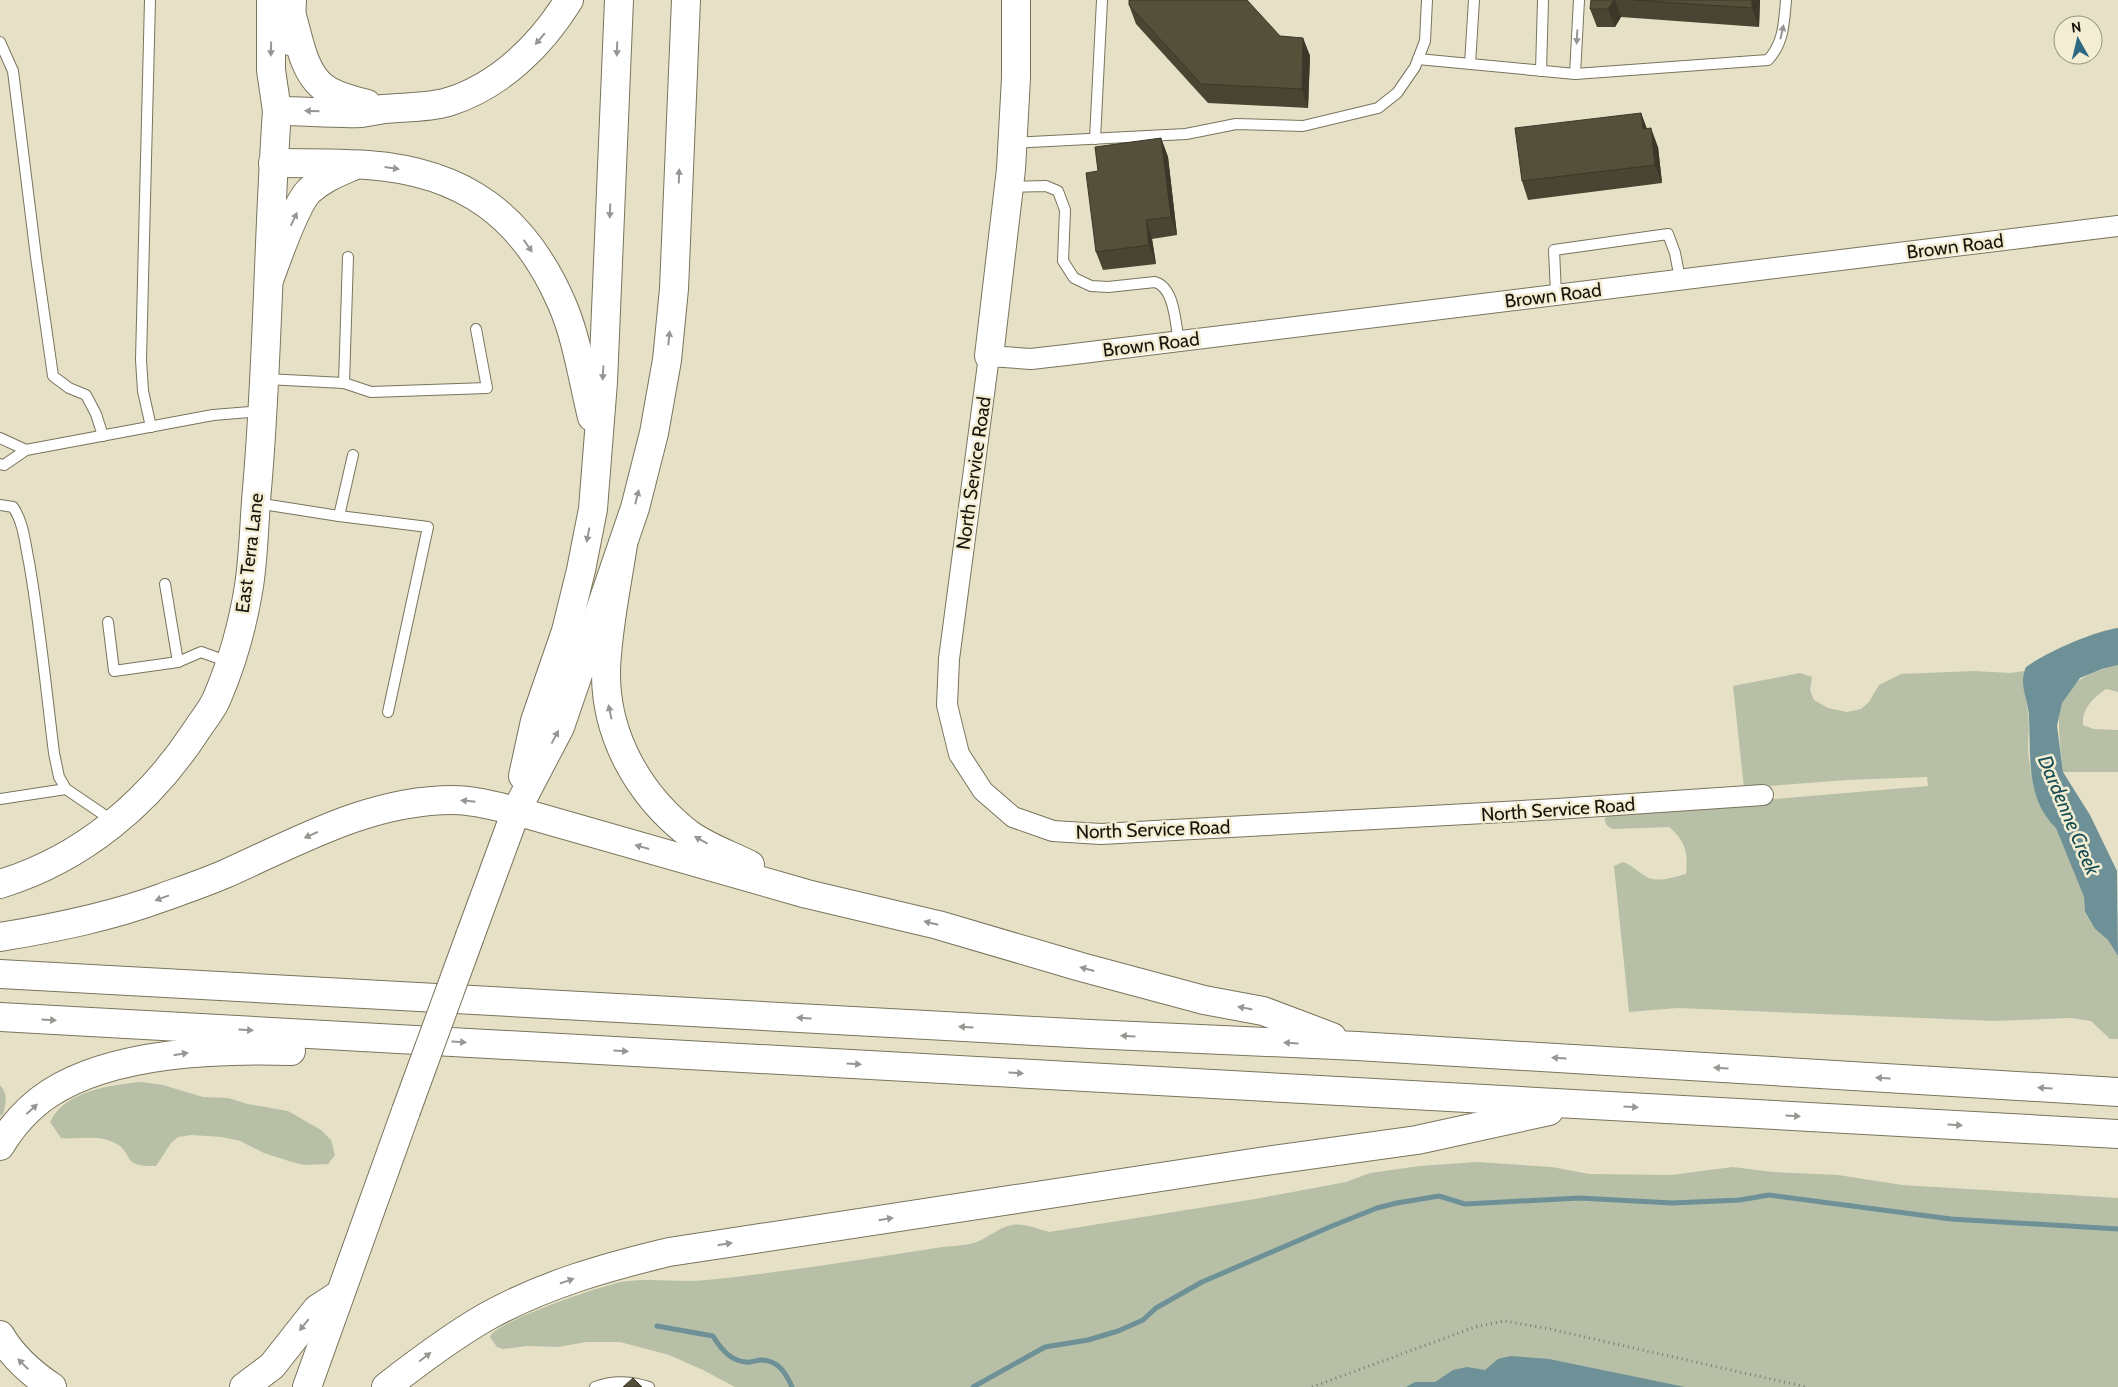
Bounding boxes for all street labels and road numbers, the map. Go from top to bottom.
street label: Brown Road [1905,229,2005,264]
street label: Brown Road [1503,278,1603,313]
street label: Brown Road [1101,327,1201,362]
street label: North Service Road [951,395,996,551]
street label: East Terra Lane [231,491,268,614]
street label: North Service Road [1480,793,1636,826]
street label: North Service Road [1075,815,1231,844]

